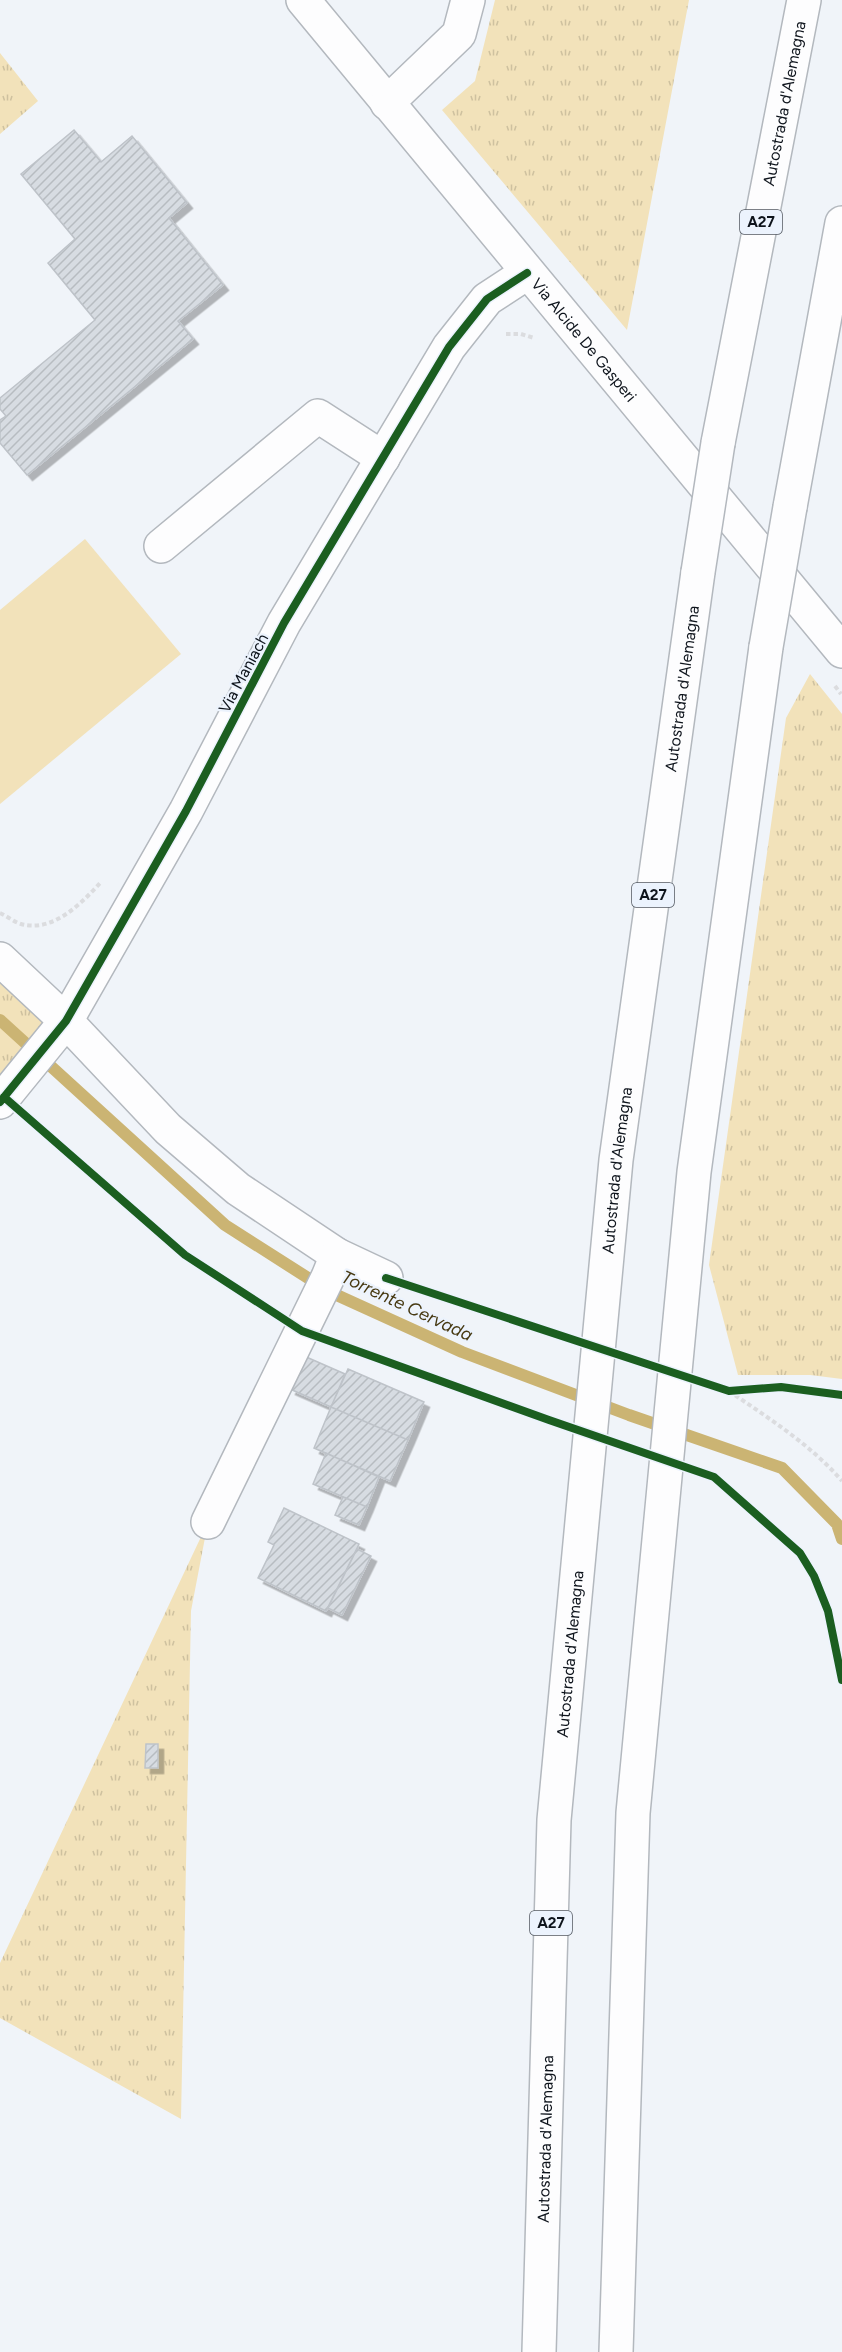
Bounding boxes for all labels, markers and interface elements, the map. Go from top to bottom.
street label: Autostrada d'Alemagna [759,19,810,188]
road number: A27 [740,210,782,234]
street label: Via Alcide De Gasperi [527,274,640,406]
street label: Autostrada d'Alemagna [661,604,703,773]
street label: Via Maniach [215,630,272,716]
road number: A27 [632,883,674,907]
street label: Autostrada d'Alemagna [598,1086,636,1255]
water label: Torrente Cervada [338,1266,477,1346]
street label: Autostrada d'Alemagna [553,1570,587,1738]
road number: A27 [530,1911,572,1935]
street label: Autostrada d'Alemagna [534,2055,557,2223]

